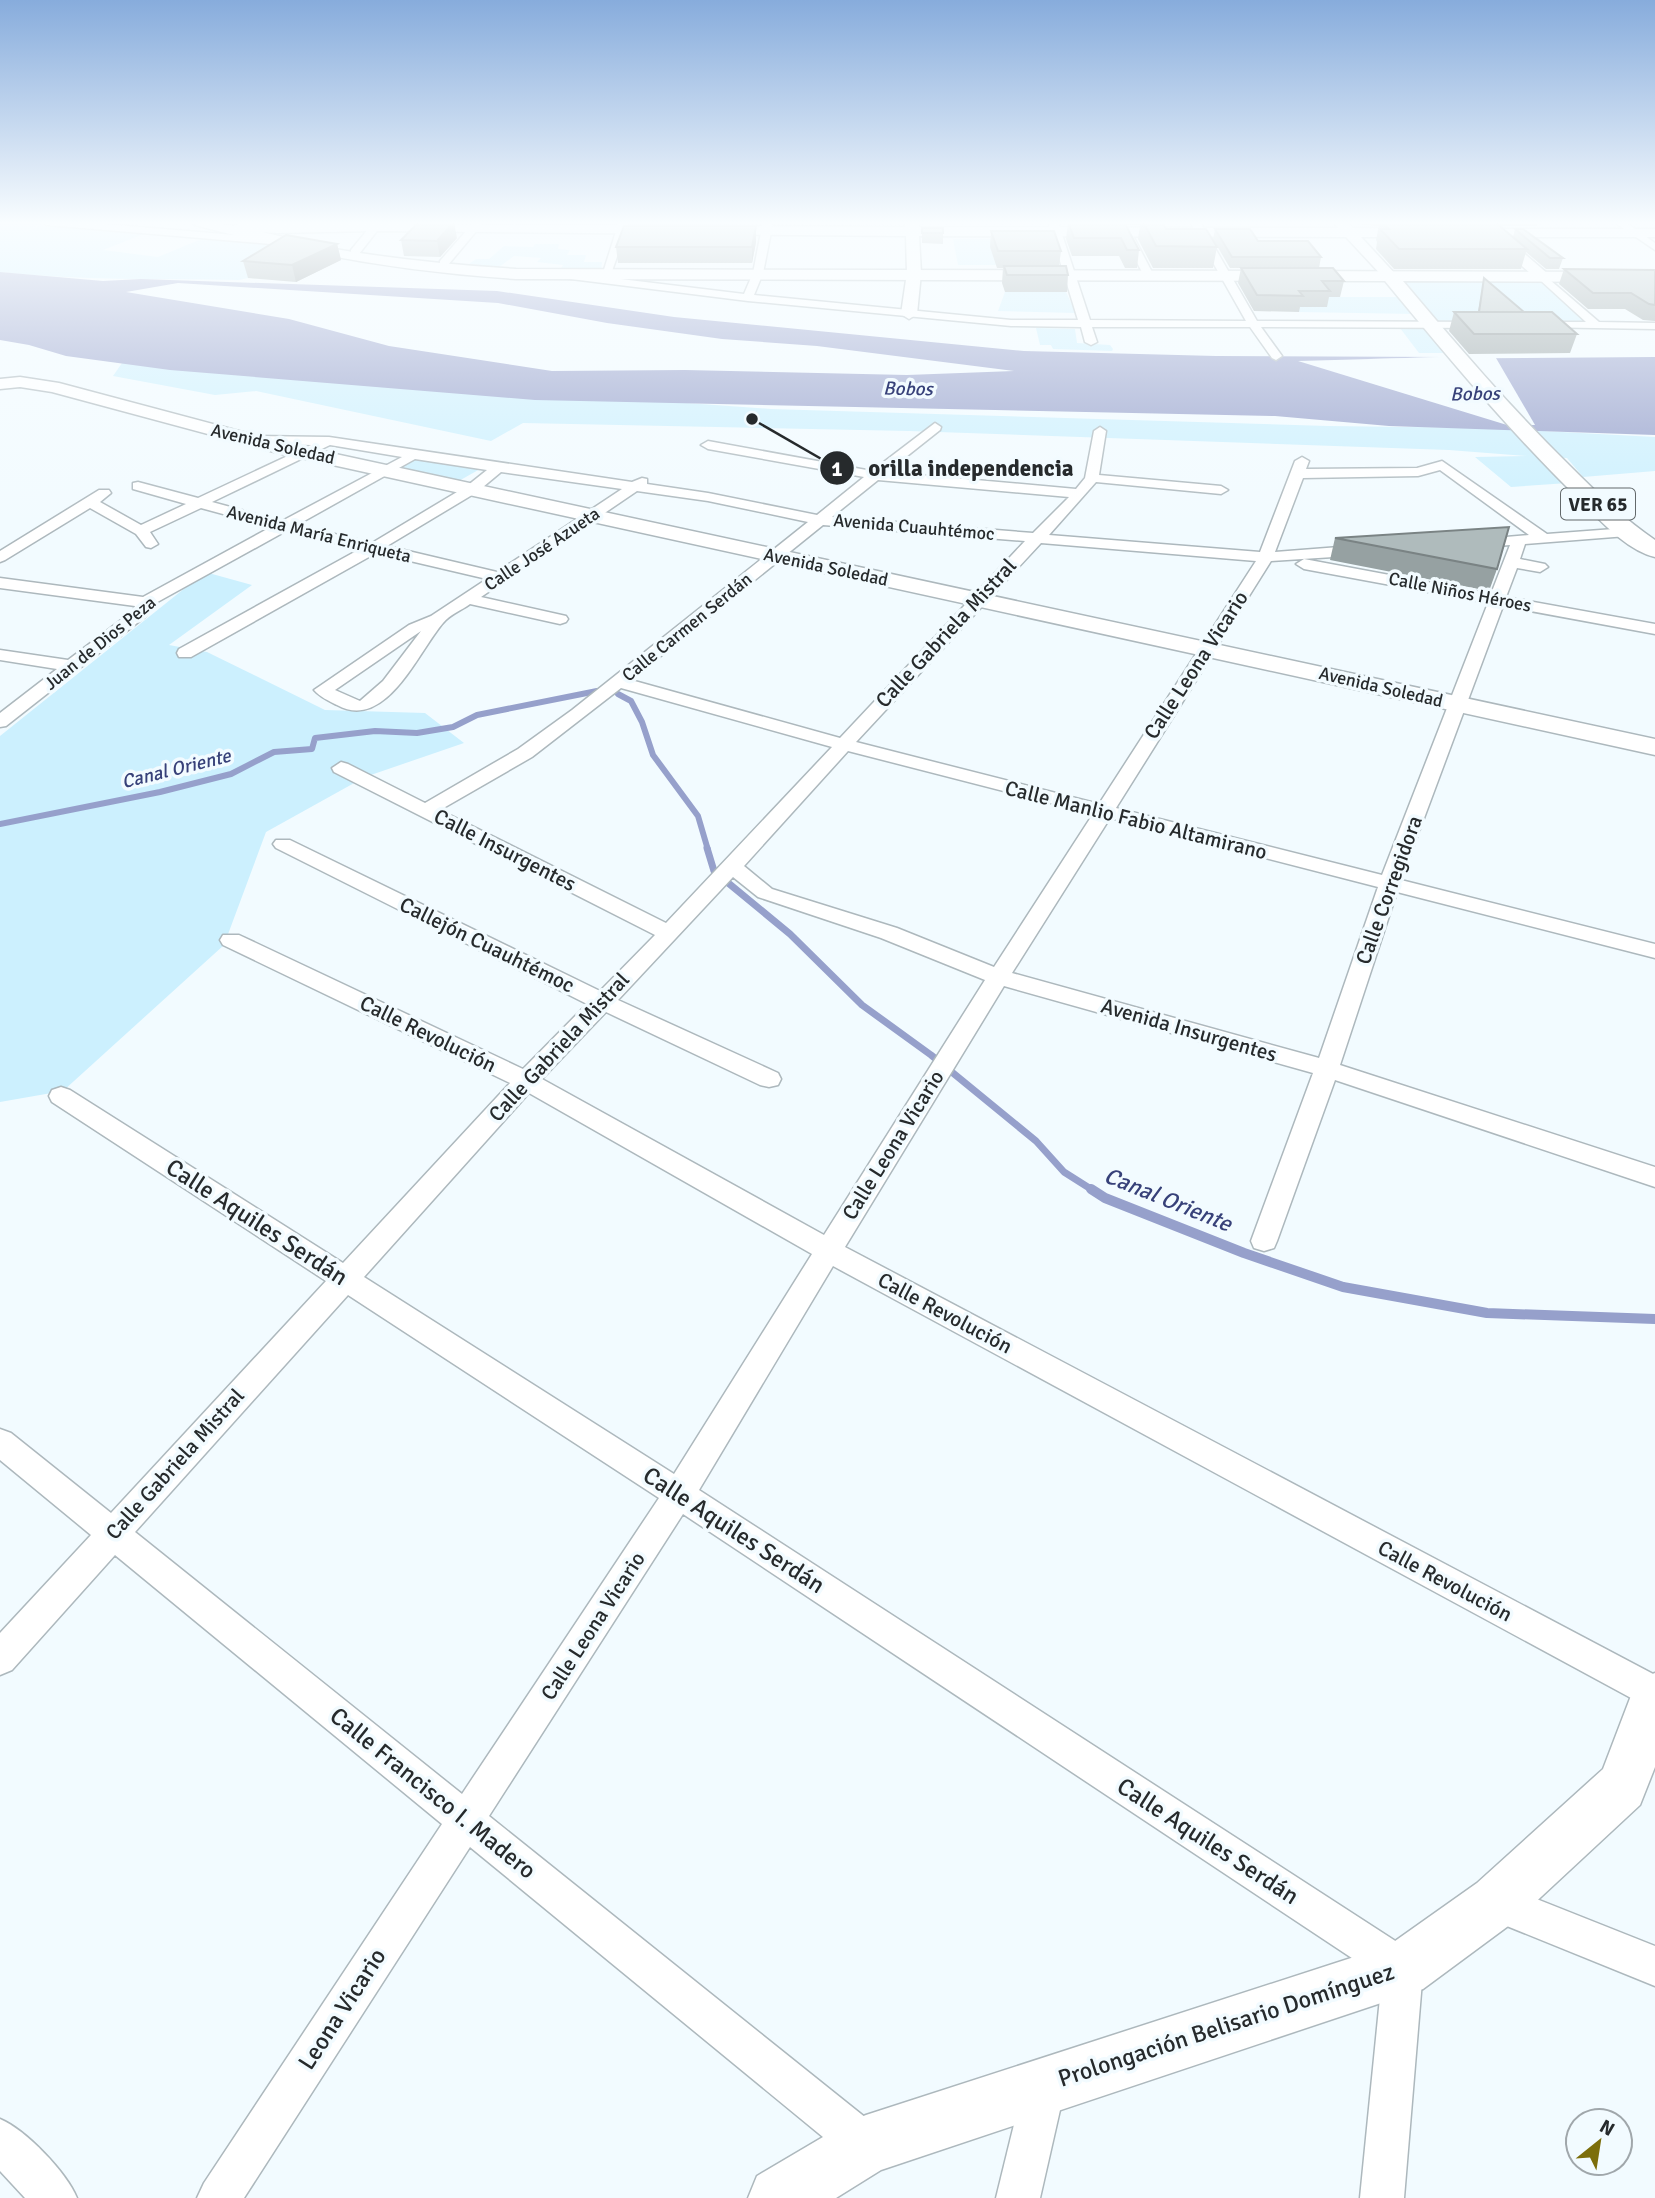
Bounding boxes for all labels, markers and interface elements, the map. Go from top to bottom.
water label: Bobos [883,377,935,401]
water label: Bobos [1450,382,1502,406]
street label: Avenida Soledad [209,419,337,469]
callout: orilla independencia [819,446,1087,490]
text: orilla independencia [868,454,1074,483]
text: 1 [831,456,843,482]
road number: VER 65 [1561,489,1635,520]
street label: Avenida María Enriqueta [225,500,413,568]
street label: Calle José Azueta [480,502,604,596]
street label: Avenida Cuauhtémoc [832,509,996,545]
street label: Avenida Soledad [762,543,890,591]
street label: Calle Gabriela Mistral [870,553,1022,713]
street label: Calle Niños Héroes [1387,567,1533,617]
street label: Calle Carmen Serdán [618,568,756,686]
street label: Calle Leona Vicario [1138,586,1254,744]
street label: Juan de Dios Peza [40,591,160,695]
street label: Avenida Soledad [1317,662,1445,712]
water label: Canal Oriente [119,743,235,794]
street label: Calle Manlio Fabio Altamirano [1002,775,1270,865]
street label: Calle Insurgentes [430,803,580,897]
street label: Calle Corregidora [1350,812,1428,968]
street label: Callejón Cuauhtémoc [395,891,579,999]
street label: Calle Gabriela Mistral [483,967,635,1127]
street label: Calle Revolución [356,990,500,1078]
street label: Avenida Insurgentes [1098,992,1280,1068]
street label: Calle Leona Vicario [836,1065,950,1225]
street label: Calle Aquiles Serdán [160,1152,354,1292]
water label: Canal Oriente [1100,1161,1237,1239]
street label: Calle Revolución [873,1267,1017,1359]
street label: Calle Gabriela Mistral [100,1383,250,1545]
street label: Calle Aquiles Serdán [637,1460,831,1600]
street label: Calle Revolución [1373,1535,1517,1627]
street label: Calle Leona Vicario [535,1547,651,1705]
street label: Calle Francisco I. Madero [324,1701,542,1885]
street label: Calle Aquiles Serdán [1111,1771,1305,1911]
street label: Leona Vicario [292,1943,392,2075]
street label: Prolongación Belisario Domínguez [1054,1956,1398,2094]
north arrow [1564,2107,1634,2177]
text: N [1595,2114,1619,2142]

